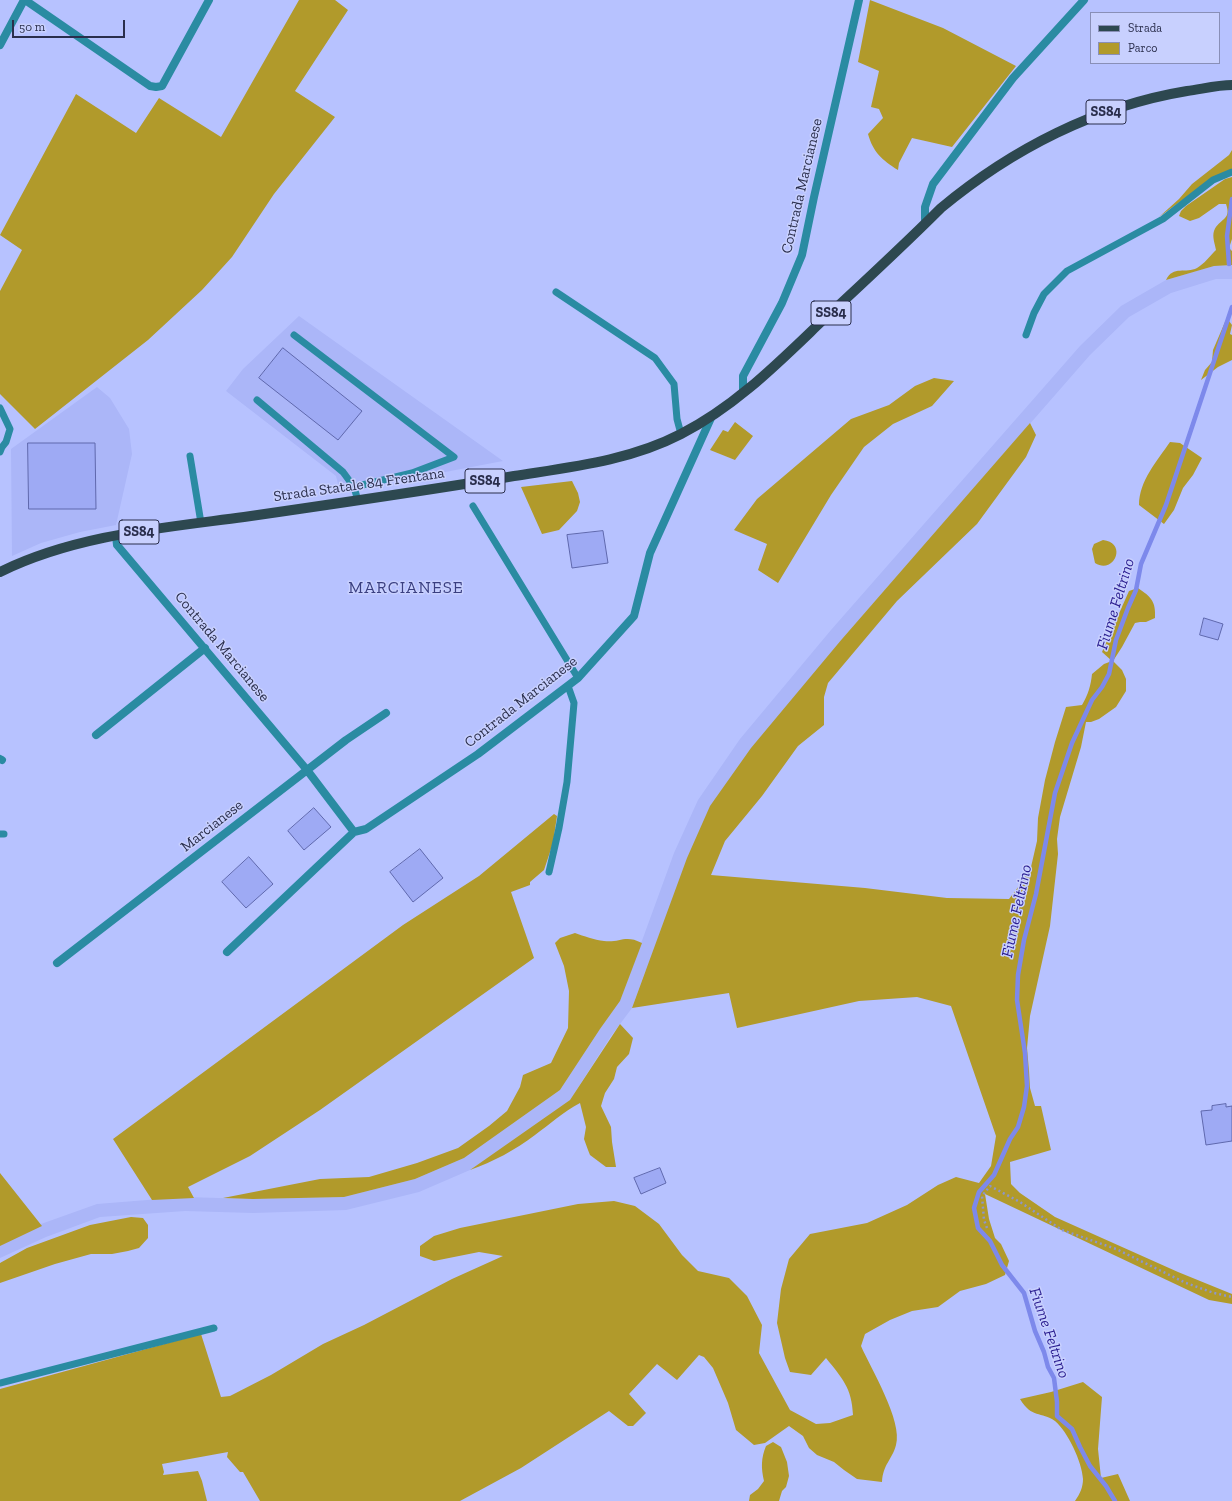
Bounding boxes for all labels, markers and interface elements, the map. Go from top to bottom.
scale bar [14,12,127,38]
legend [1090,12,1220,64]
text: 50 m [19,20,45,34]
text: Strada [1128,21,1162,35]
text: Parco [1128,41,1157,55]
road number: SS84 [1086,100,1126,124]
street label: Contrada Marcianese [778,117,826,255]
road number: SS84 [811,301,851,325]
street label: Strada Statale 84 Frentana [272,464,446,506]
road number: SS84 [465,469,505,493]
road number: SS84 [119,520,159,544]
water label: Fiume Feltrino [1093,556,1139,652]
district label: MARCIANESE [348,578,464,598]
street label: Contrada Marcianese [171,588,273,706]
street label: Contrada Marcianese [461,652,581,752]
street label: Marcianese [177,796,247,856]
water label: Fiume Feltrino [998,863,1036,959]
water label: Fiume Feltrino [1025,1285,1073,1381]

